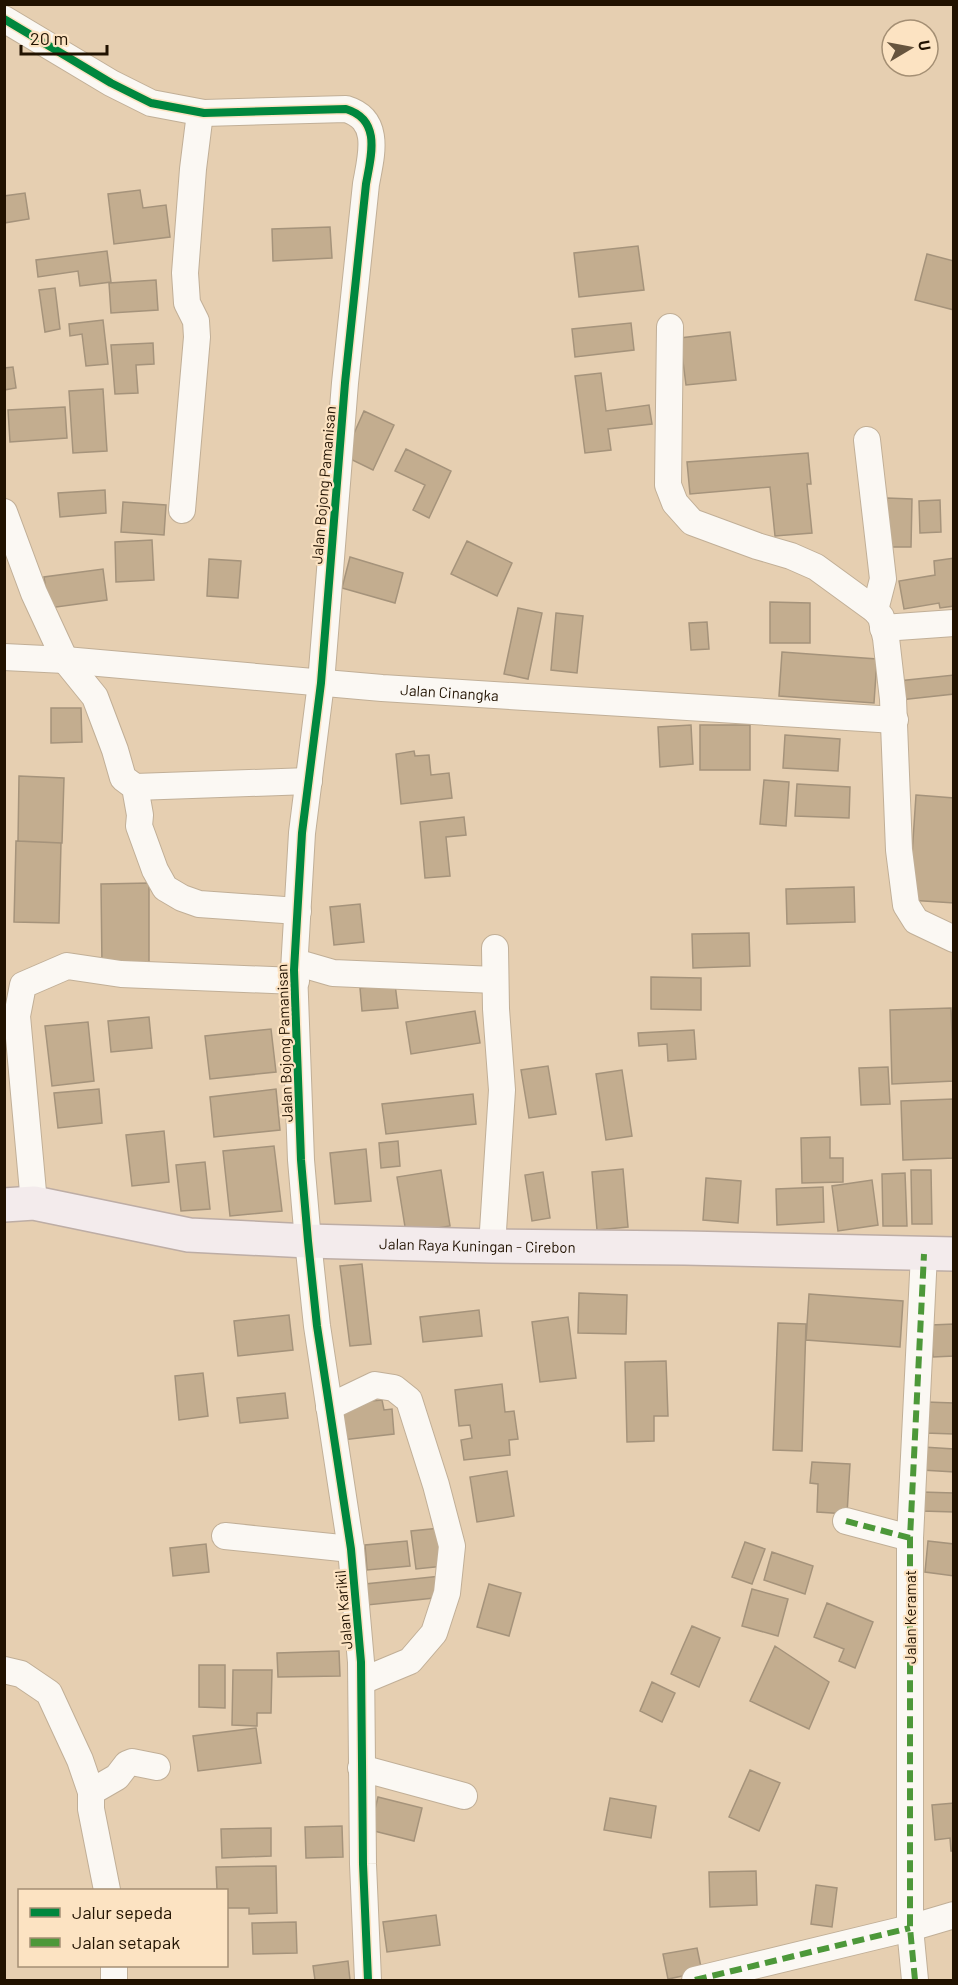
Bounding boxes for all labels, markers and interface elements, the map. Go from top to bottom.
scale bar [21,18,106,56]
north arrow [880,18,940,78]
text: 20 m [30,27,68,49]
text: U [915,39,935,52]
street label: Jalan Bojong Pamanisan [307,405,339,565]
street label: Jalan Cinangka [400,680,499,704]
street label: Jalan Bojong Pamanisan [272,963,296,1123]
street label: Jalan Raya Kuningan - Cirebon [379,1234,576,1256]
street label: Jalan Karikil [331,1570,355,1650]
street label: Jalan Keramat [901,1570,919,1664]
legend [18,1889,228,1967]
text: Jalur sepeda [72,1901,172,1923]
text: Jalan setapak [72,1931,180,1953]

